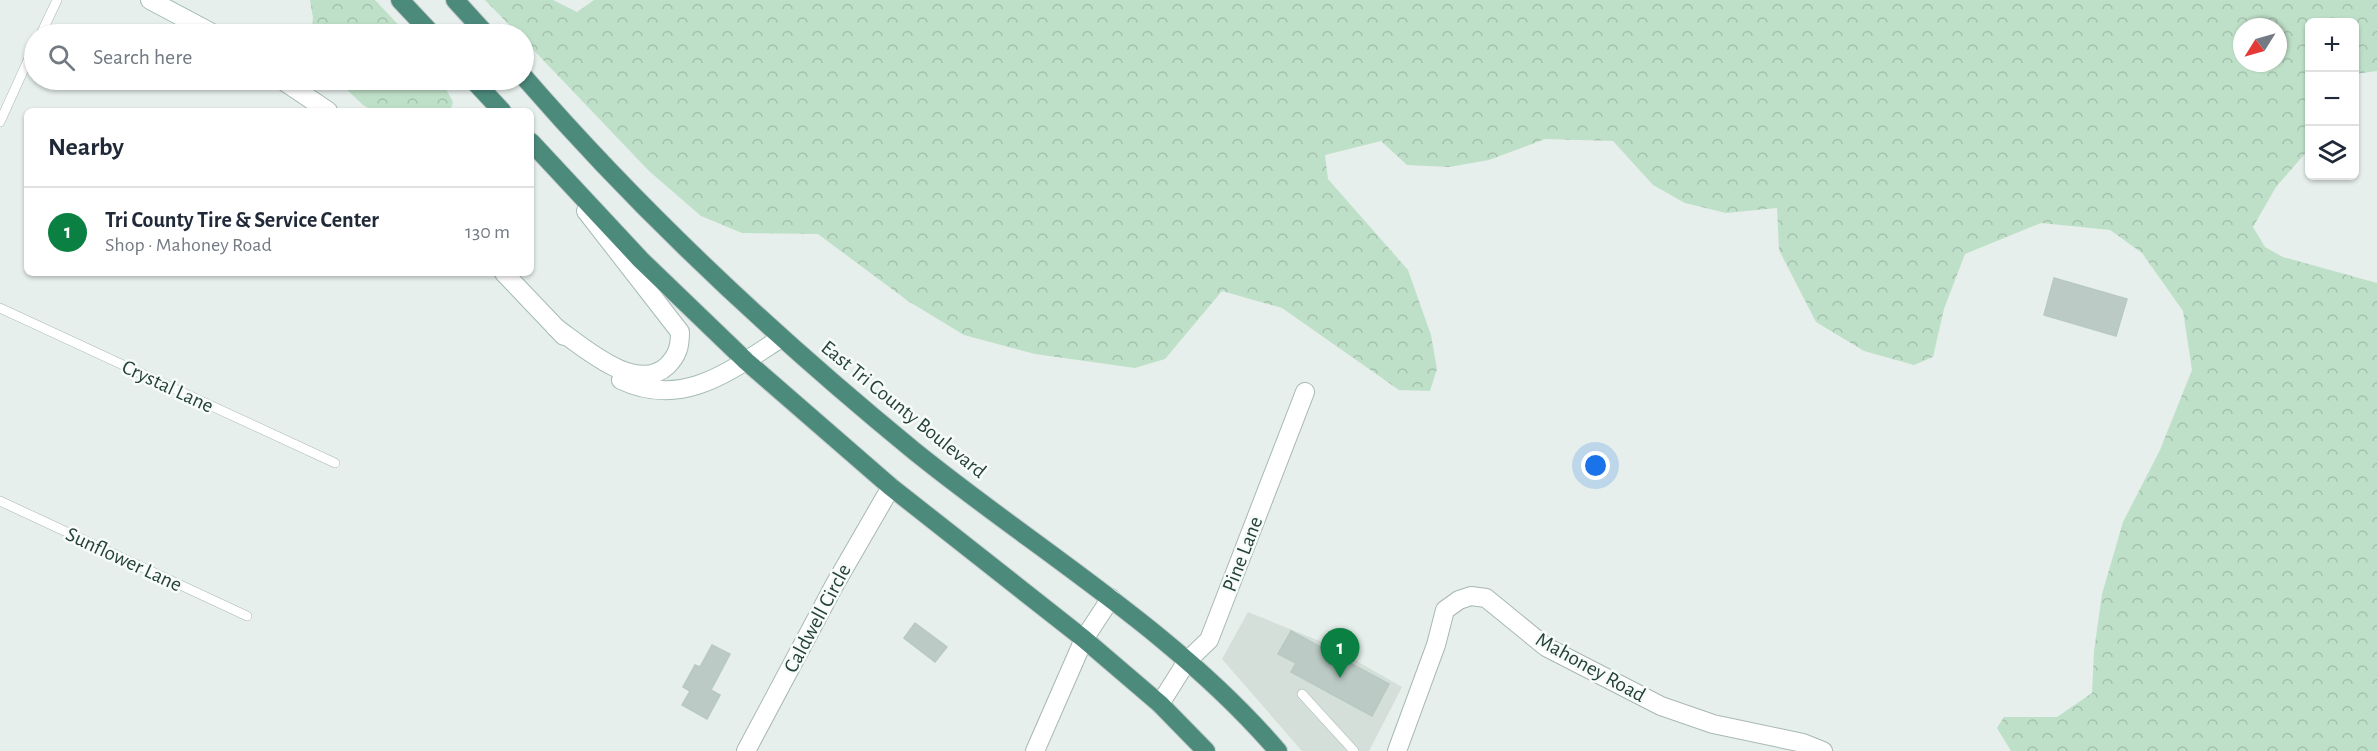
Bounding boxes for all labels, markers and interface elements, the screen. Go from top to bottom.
north arrow [2233,18,2287,72]
map controls [2305,18,2359,180]
button: + [2305,18,2359,72]
search box [24,24,534,90]
icon: search [45,41,78,74]
text: Search here [93,46,192,68]
button: − [2305,72,2359,126]
button: layers [2305,126,2359,180]
text: Nearby [48,134,124,160]
text: Tri County Tire & Service Center [105,209,379,231]
text: 1 [64,222,71,242]
text: 130 m [465,222,510,242]
text: Shop · Mahoney Road [105,235,272,255]
street label: East Tri County Boulevard [817,337,990,482]
street label: Crystal Lane [119,356,217,417]
your location [1581,451,1610,480]
street label: Pine Lane [1219,514,1266,595]
street label: Sunflower Lane [62,523,185,595]
street label: Caldwell Circle [780,560,855,676]
pin: 1 [1320,628,1360,678]
street label: Mahoney Road [1532,629,1649,706]

